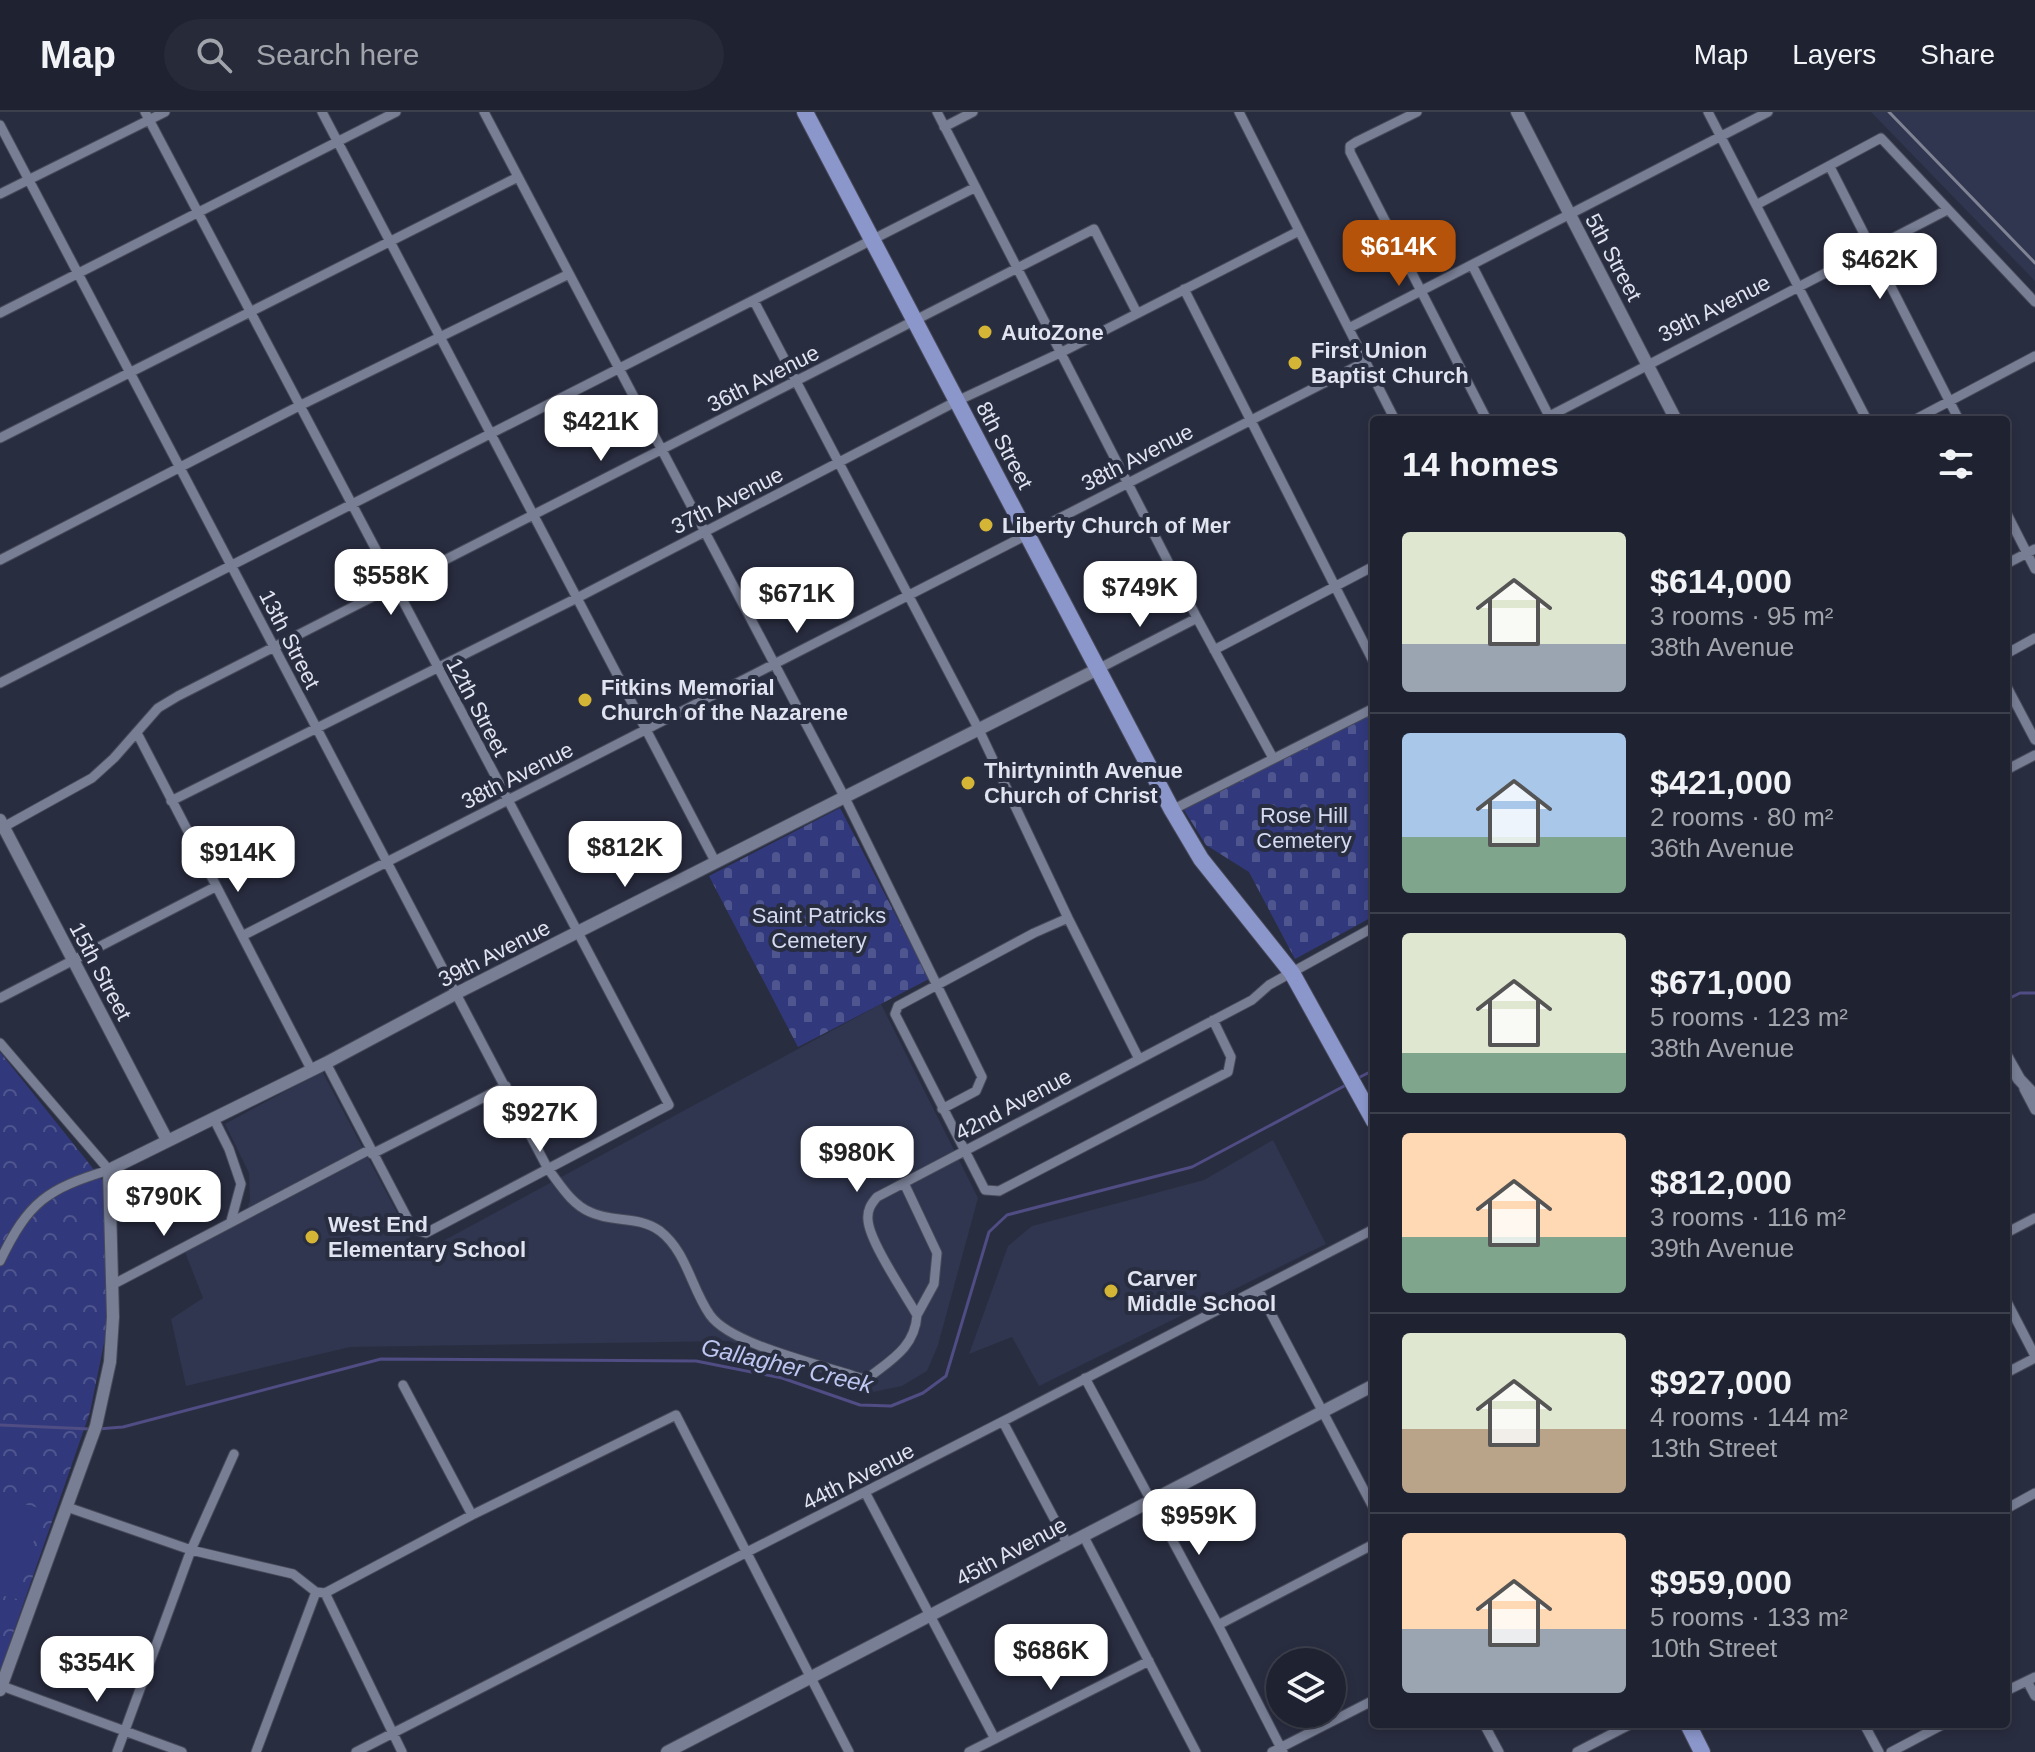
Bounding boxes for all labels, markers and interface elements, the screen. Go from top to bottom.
search box [164,19,724,91]
icon: search [192,33,236,77]
text: Map [40,34,116,76]
text: Search here [256,38,419,71]
text: Map [1694,39,1748,70]
text: Layers [1792,39,1876,70]
text: Share [1920,39,1995,70]
street label: 5th Street [1580,209,1647,305]
pin: $614K [1343,220,1455,288]
text: $614K [1361,231,1437,261]
pin: $462K [1824,233,1936,301]
text: $462K [1842,244,1918,274]
street label: 39th Avenue [1654,270,1774,347]
place label: AutoZone [1001,320,1104,345]
marker: AutoZone [976,323,994,341]
place label: First Union Baptist Church [1311,338,1469,388]
street label: 36th Avenue [703,340,823,417]
marker: First Union Baptist Church [1286,354,1304,372]
pin: $421K [545,395,657,463]
street label: 8th Street [971,397,1038,493]
text: $421K [563,406,639,436]
street label: 38th Avenue [1077,419,1197,496]
icon: filters [1934,442,1978,486]
text: 14 homes [1402,445,1559,483]
street label: 37th Avenue [667,462,787,539]
place label: Liberty Church of Mer [1002,513,1231,538]
marker: Liberty Church of Mer [977,516,995,534]
pin: $558K [335,549,447,617]
text: $558K [353,560,429,590]
pin: $749K [1084,561,1196,629]
text: $614,000 [1650,562,1792,600]
icon: home [1466,564,1562,660]
pin: $671K [741,567,853,635]
text: $749K [1102,572,1178,602]
text: $671K [759,578,835,608]
street label: 13th Street [254,586,325,693]
text: 3 rooms · 95 m² [1650,601,1834,631]
text: 38th Avenue [1650,632,1794,662]
street label: 12th Street [441,654,514,761]
place label: Fitkins Memorial Church of the Nazarene [601,675,848,725]
marker: Fitkins Memorial Church of the Nazarene [576,691,594,709]
street label: 38th Avenue [457,737,577,814]
place label: Thirtyninth Avenue Church of Christ [984,758,1183,808]
text: $421,000 [1650,763,1792,801]
icon: home [1466,765,1562,861]
marker: Thirtyninth Avenue Church of Christ [959,774,977,792]
text: 2 rooms · 80 m² [1650,802,1834,832]
park label: Rose Hill Cemetery [1256,803,1352,853]
pin: $812K [569,821,681,889]
pin: $914K [182,826,294,894]
text: $812K [587,832,663,862]
text: 36th Avenue [1650,833,1794,863]
text: $914K [200,837,276,867]
park label: Saint Patricks Cemetery [752,903,886,953]
street label: 39th Avenue [434,915,554,992]
street label: 15th Street [64,918,137,1025]
text: $671,000 [1650,963,1792,1001]
icon: home [1466,965,1562,1061]
text: 5 rooms · 123 m² [1650,1002,1848,1032]
text: 38th Avenue [1650,1033,1794,1063]
street label: 42nd Avenue [951,1063,1076,1146]
pin: $927K [484,1086,596,1154]
text: $927K [502,1097,578,1127]
pin: $980K [801,1126,913,1194]
text: $980K [819,1137,895,1167]
text: $812,000 [1650,1163,1792,1201]
icon: home [1466,1165,1562,1261]
pin: $790K [108,1170,220,1238]
text: $790K [126,1181,202,1211]
text: 3 rooms · 116 m² [1650,1202,1846,1232]
place label: West End Elementary School [328,1212,526,1262]
marker: West End Elementary School [303,1228,321,1246]
text: 39th Avenue [1650,1233,1794,1263]
place label: Carver Middle School [1127,1266,1276,1316]
marker: Carver Middle School [1102,1282,1120,1300]
water label: Gallagher Creek [699,1333,877,1399]
text: $927,000 [1650,1363,1792,1401]
icon: home [1466,1365,1562,1461]
text: 4 rooms · 144 m² [1650,1402,1848,1432]
text: 13th Street [1650,1433,1777,1463]
street label: 44th Avenue [798,1438,918,1515]
pin: $959K [1143,1489,1255,1557]
text: $959K [1161,1500,1237,1530]
street label: 45th Avenue [952,1512,1071,1591]
text: $959,000 [1650,1563,1792,1601]
icon: home [1466,1565,1562,1661]
text: 5 rooms · 133 m² [1650,1602,1848,1632]
pin: $686K [995,1624,1107,1692]
text: 10th Street [1650,1633,1777,1663]
text: $686K [1013,1635,1089,1665]
pin: $354K [41,1636,153,1704]
text: $354K [59,1647,135,1677]
map controls [1266,1648,1346,1728]
button: layers [1266,1648,1346,1728]

